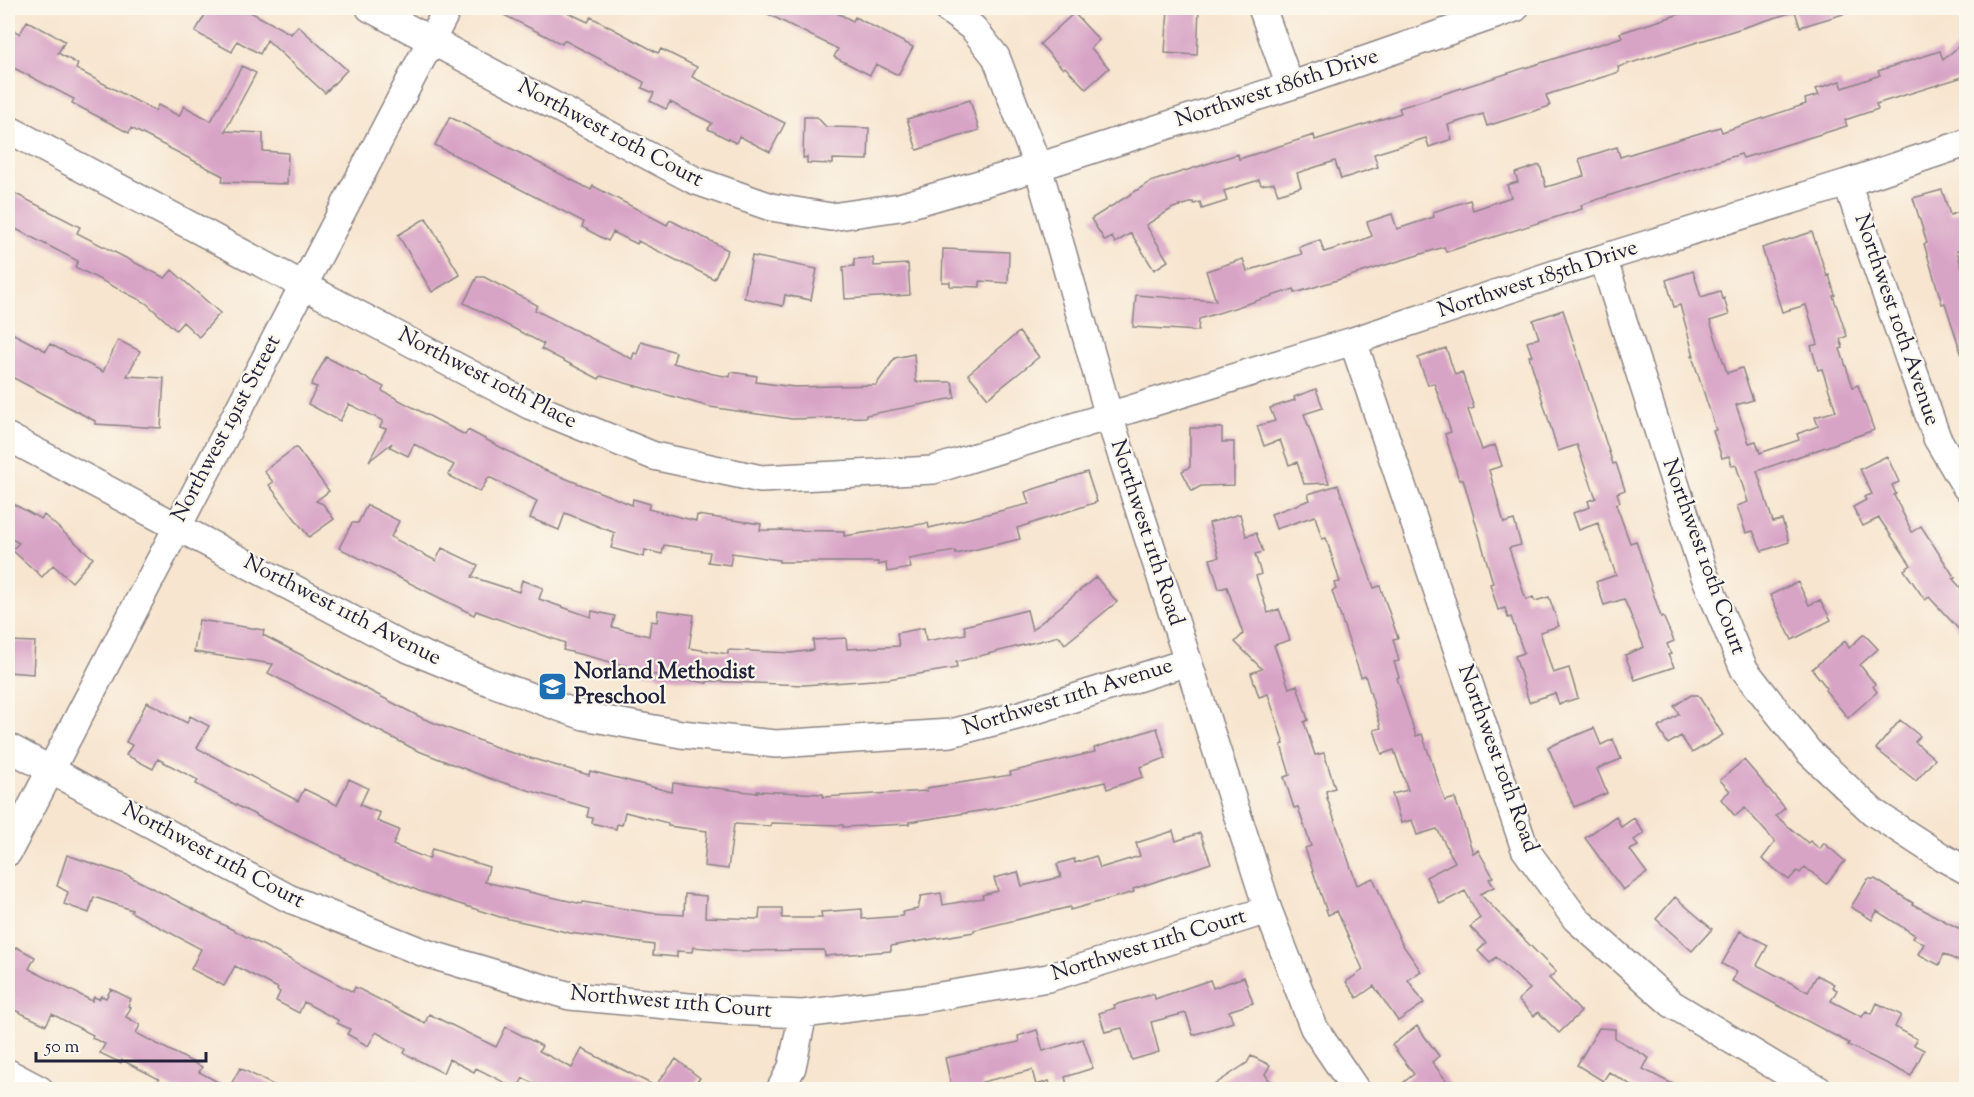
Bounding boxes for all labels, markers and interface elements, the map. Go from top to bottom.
street label: Northwest 186th Drive [1171,41,1383,137]
street label: Northwest 10th Court [511,71,709,197]
street label: Northwest 10th Avenue [1845,210,1947,430]
street label: Northwest 185th Drive [1434,233,1642,327]
street label: Northwest 10th Place [392,320,582,438]
street label: Northwest 191st Street [164,329,290,528]
street label: Northwest 11th Road [1101,436,1191,630]
street label: Northwest 10th Court [1653,455,1753,660]
street label: Northwest 11th Avenue [237,547,447,675]
street label: Northwest 11th Avenue [959,651,1177,745]
place label: Norland Methodist Preschool [574,657,755,714]
street label: Northwest 10th Road [1448,660,1546,858]
school or university icon: Norland Methodist Preschool [537,670,569,702]
street label: Northwest 11th Court [116,794,310,918]
street label: Northwest 11th Court [1048,901,1251,991]
street label: Northwest 11th Court [569,978,774,1028]
scale bar [36,1025,206,1063]
text: 50 m [44,1035,80,1061]

